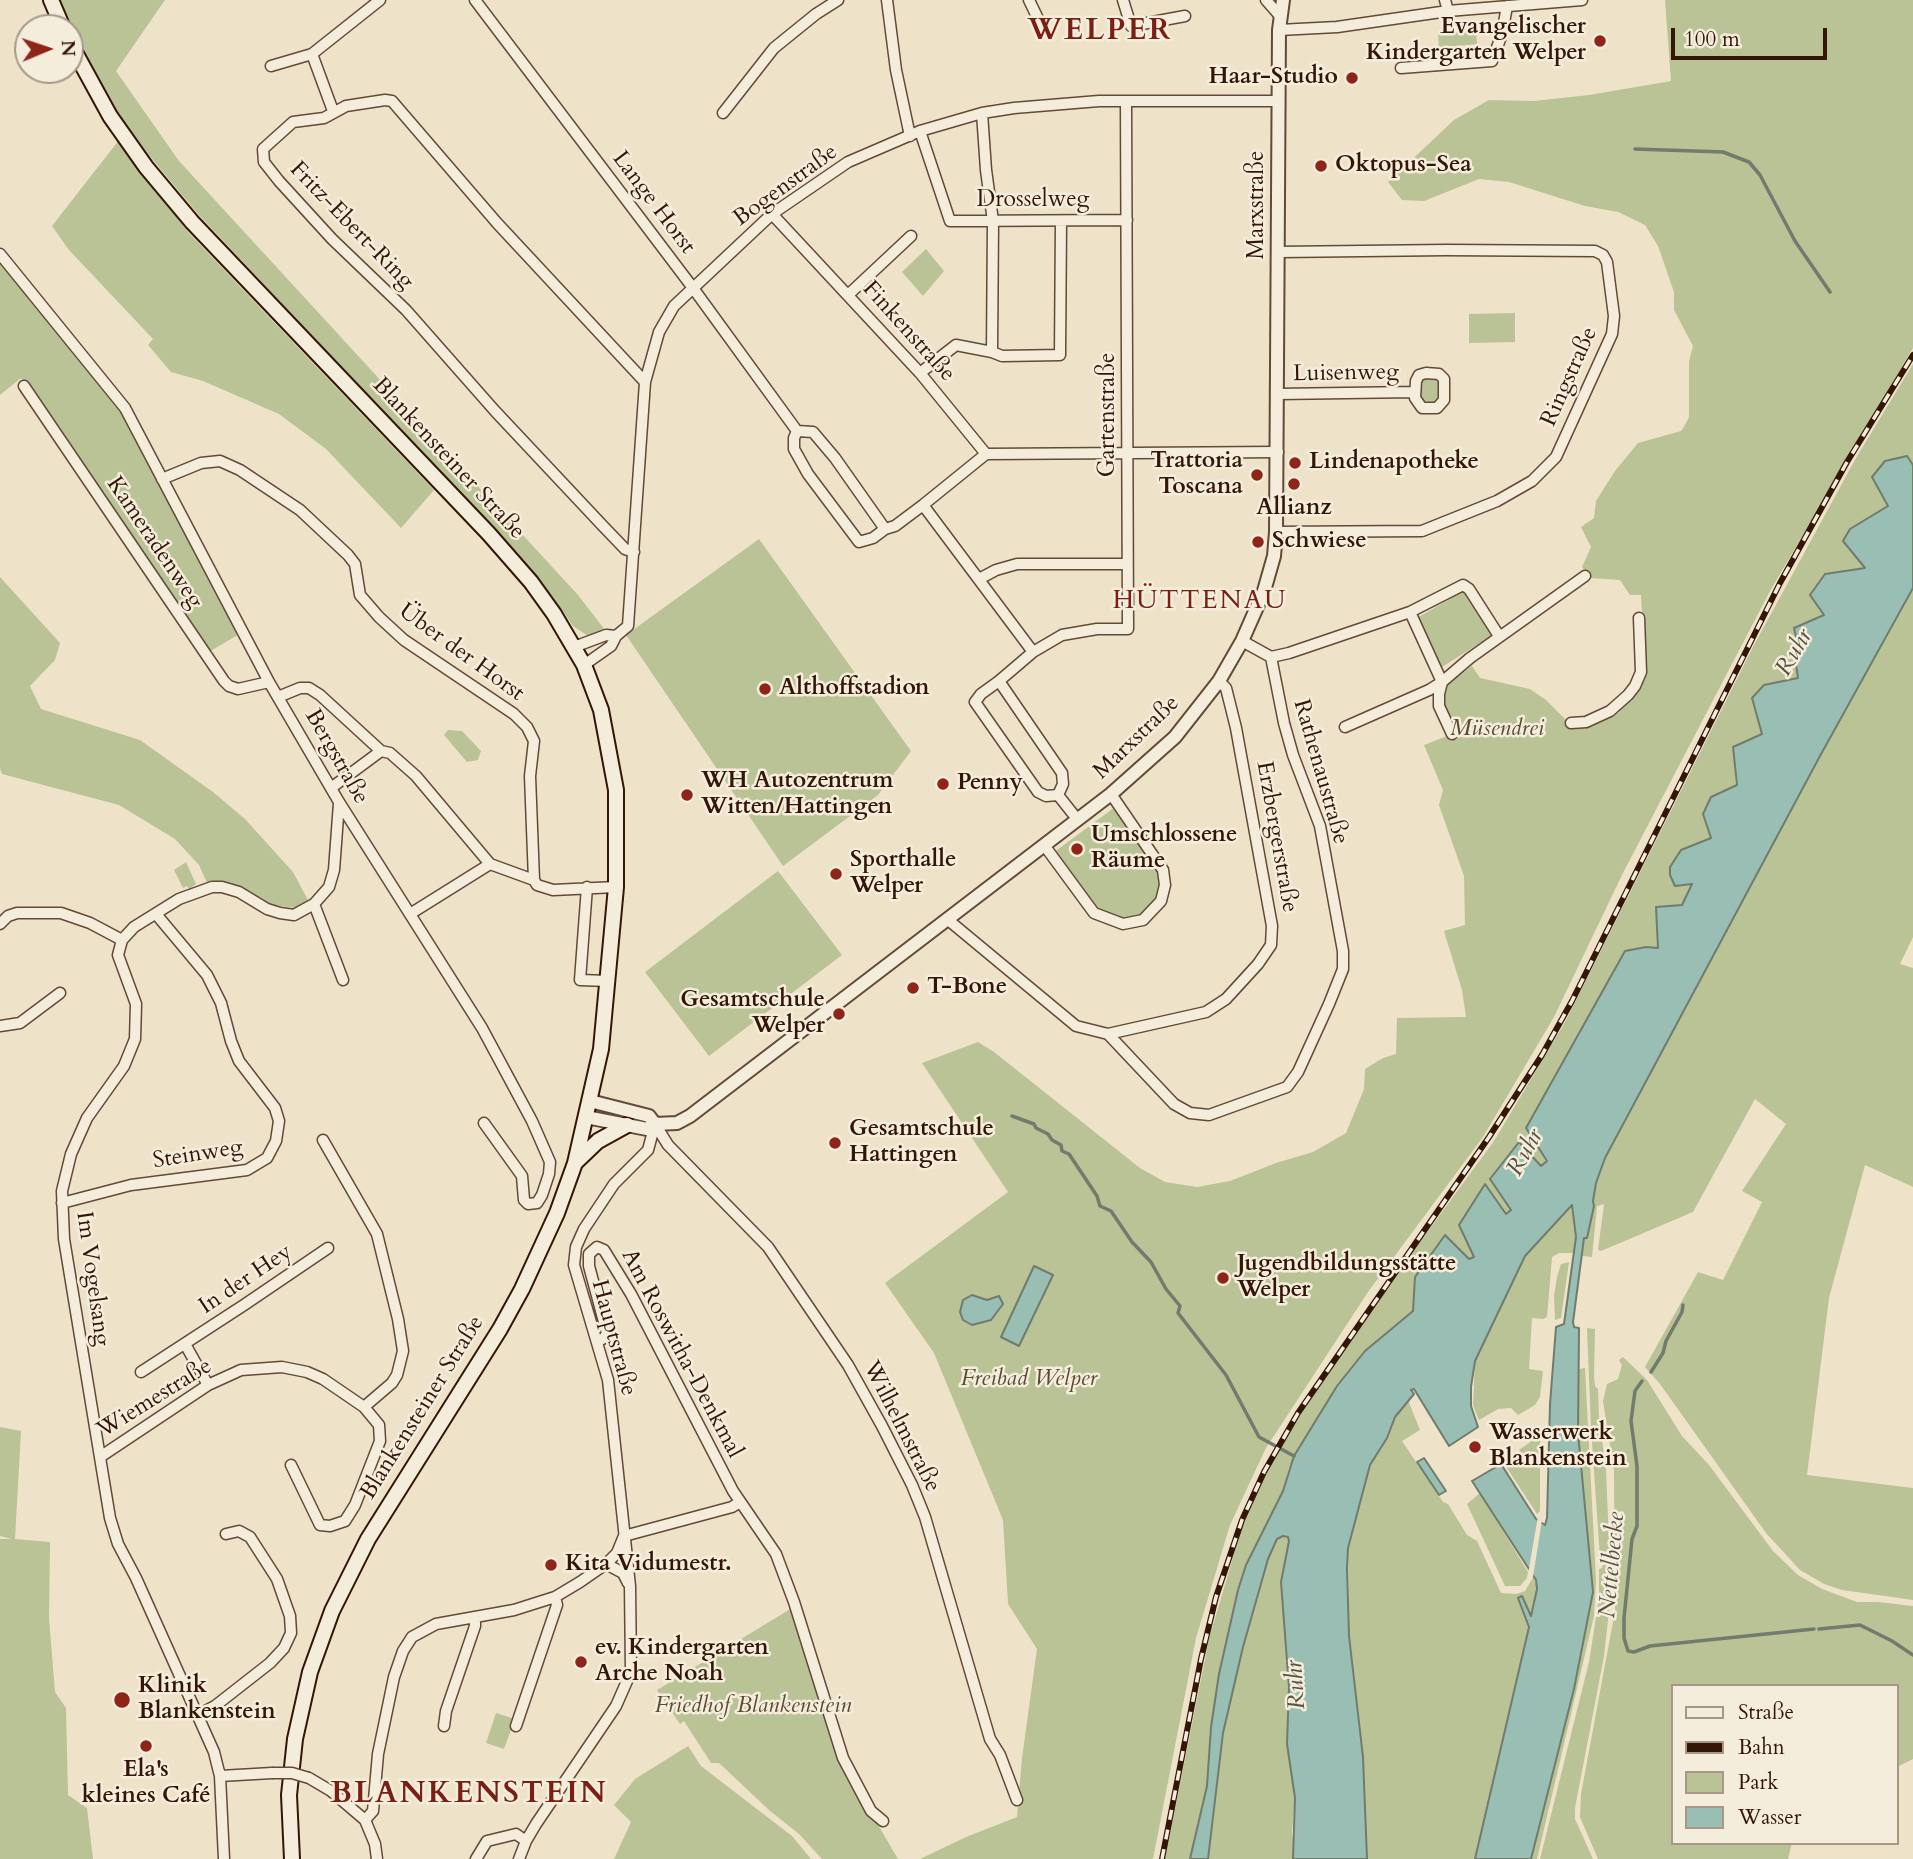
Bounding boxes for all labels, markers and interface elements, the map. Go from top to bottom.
north arrow [14,14,84,84]
district label: WELPER [1028,14,1172,50]
place label: Evangelischer Kindergarten Welper [1366,14,1586,68]
scale bar [1675,14,1831,58]
text: 100 m [1684,25,1740,54]
marker: Evangelischer Kindergarten Welper [1592,33,1608,49]
text: N [55,40,81,57]
place label: Haar-Studio [1208,64,1338,92]
marker: Haar-Studio [1344,70,1360,86]
street label: Bogenstraße [729,139,843,233]
street label: Lange Horst [605,146,701,260]
street label: Marxstraße [1244,151,1272,259]
place label: Oktopus-Sea [1335,152,1472,180]
street label: Fritz-Ebert-Ring [283,156,419,296]
marker: Oktopus-Sea [1313,158,1329,174]
street label: Drosselweg [977,187,1089,215]
street label: Finkenstraße [856,276,960,388]
street label: Ringstraße [1536,323,1604,431]
street label: Gartenstraße [1095,353,1123,477]
street label: Luisenweg [1293,359,1399,389]
street label: Blankensteiner Straße [366,372,530,546]
place label: Trattoria Toscana [1150,448,1243,502]
place label: Lindenapotheke [1309,449,1479,477]
marker: Lindenapotheke [1287,455,1303,471]
marker: Trattoria Toscana [1249,467,1265,483]
street label: Kameradenweg [100,472,208,614]
marker: Allianz [1286,476,1302,492]
place label: Allianz [1256,495,1332,523]
place label: Schwiese [1272,528,1367,556]
marker: Schwiese [1250,534,1266,550]
district label: HÜTTENAU [1113,586,1287,618]
street label: Über der Horst [393,598,529,708]
water label: Ruhr [1770,624,1820,682]
place label: Althoffstadion [779,675,930,703]
marker: Althoffstadion [757,681,773,697]
street label: Marxstraße [1088,690,1186,786]
street label: Rathenaustraße [1286,696,1354,848]
street label: Bergstraße [298,705,374,809]
park label: Müsendrei [1450,716,1544,744]
street label: Erzbergerstraße [1249,759,1303,915]
place label: WH Autozentrum Witten/Hattingen [701,768,894,822]
place label: Penny [957,770,1023,798]
marker: Penny [935,776,951,792]
marker: WH Autozentrum Witten/Hattingen [679,787,695,803]
place label: Umschlossene Räume [1091,822,1237,876]
marker: Umschlossene Räume [1069,841,1085,857]
place label: Sporthalle Welper [850,847,956,901]
marker: Sporthalle Welper [828,866,844,882]
place label: T-Bone [927,974,1007,1002]
marker: T-Bone [905,980,921,996]
place label: Gesamtschule Welper [680,987,825,1041]
marker: Gesamtschule Welper [831,1006,847,1022]
place label: Gesamtschule Hattingen [849,1116,994,1170]
water label: Ruhr [1501,1124,1551,1182]
street label: Steinweg [151,1134,245,1176]
marker: Gesamtschule Hattingen [827,1135,843,1151]
street label: Im Vogelsang [69,1210,115,1348]
street label: In der Hey [194,1239,298,1321]
street label: Am Roswitha-Denkmal [614,1245,748,1463]
place label: Jugendbildungsstätte Welper [1237,1251,1456,1305]
marker: Jugendbildungsstätte Welper [1215,1270,1231,1286]
street label: Hauptstraße [584,1277,642,1399]
street label: Blankensteiner Straße [355,1311,491,1505]
street label: Wiemestraße [93,1353,217,1445]
street label: Wilhelmstraße [856,1357,946,1497]
park label: Freibad Welper [961,1366,1097,1394]
place label: Wasserwerk Blankenstein [1489,1420,1627,1474]
marker: Wasserwerk Blankenstein [1467,1439,1483,1455]
water label: Nettelbecke [1594,1511,1632,1619]
place label: Kita Vidumestr. [565,1551,732,1579]
marker: Kita Vidumestr. [543,1557,559,1573]
place label: ev. Kindergarten Arche Noah [595,1635,769,1689]
marker: ev. Kindergarten Arche Noah [573,1654,589,1670]
water label: Ruhr [1281,1659,1313,1711]
place label: Klinik Blankenstein [138,1673,276,1727]
legend [1672,1684,1899,1845]
marker: Klinik Blankenstein [112,1690,132,1710]
park label: Friedhof Blankenstein [655,1693,851,1721]
text: Straße [1738,1698,1794,1727]
text: Bahn [1738,1733,1785,1762]
marker: Ela's kleines Café [138,1738,154,1754]
place label: Ela's kleines Café [81,1757,211,1811]
text: Park [1738,1768,1778,1797]
district label: BLANKENSTEIN [332,1777,606,1813]
text: Wasser [1738,1803,1802,1832]

